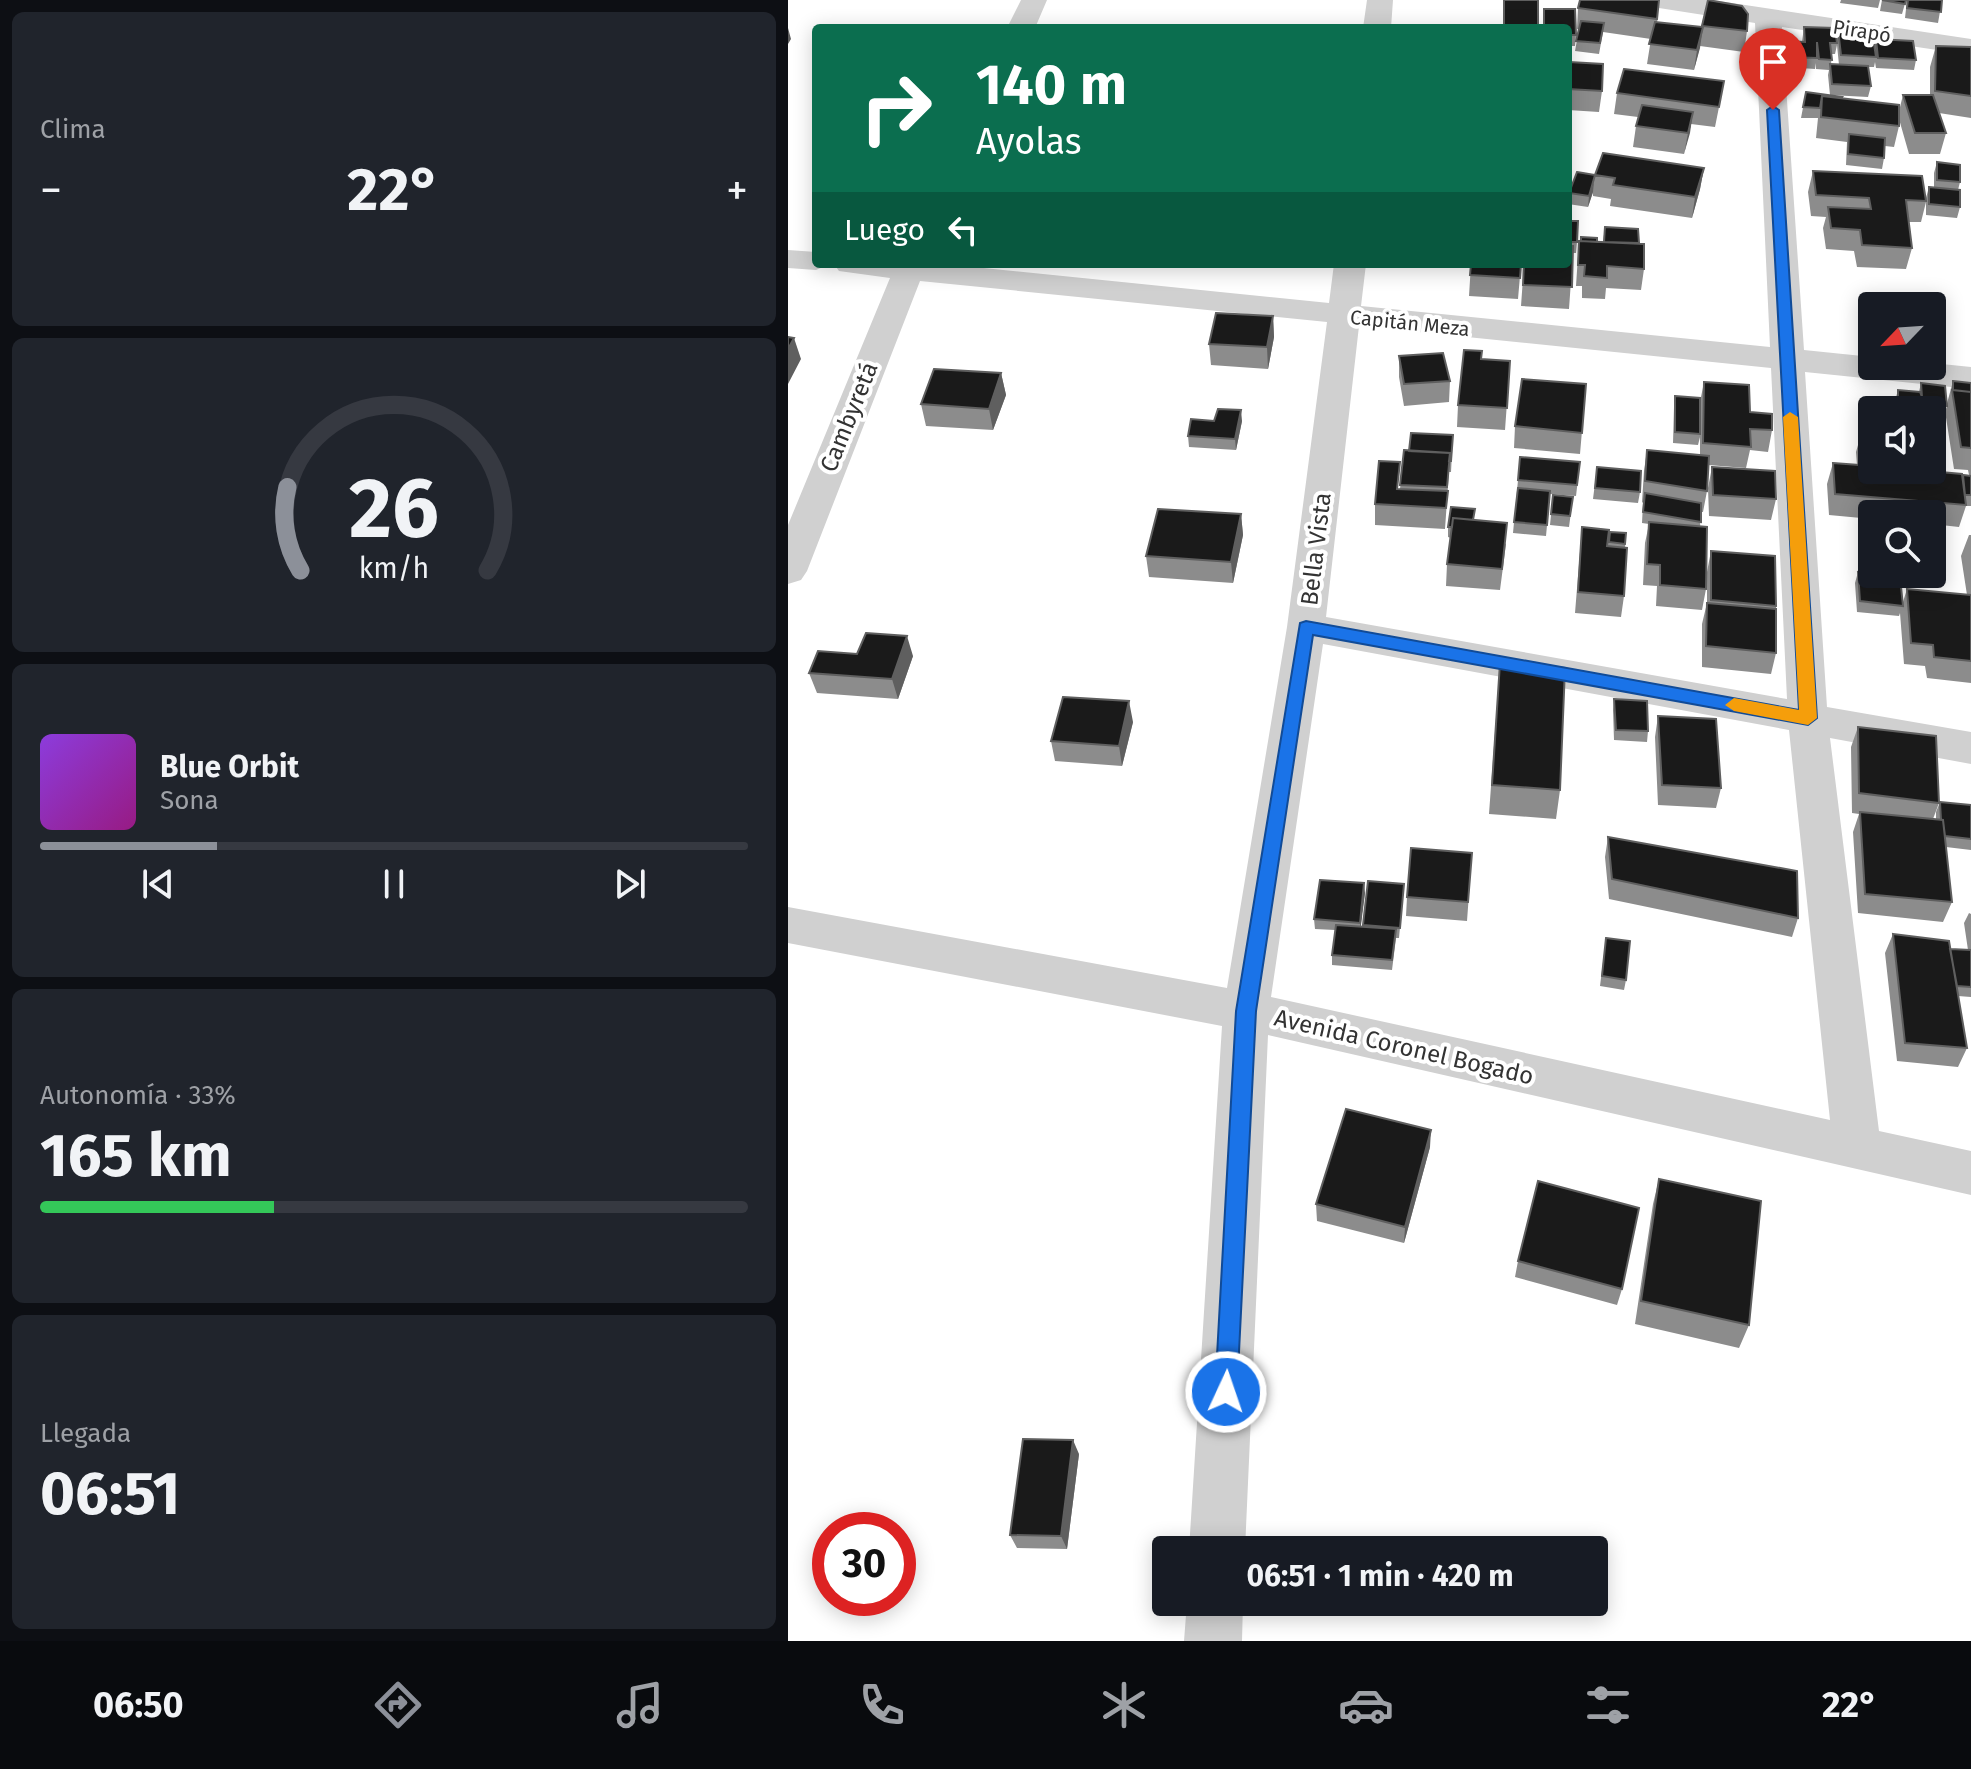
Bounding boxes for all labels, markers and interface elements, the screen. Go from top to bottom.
street label: Pirapó [1831,15,1893,47]
pin [1739,28,1807,110]
icon: arrive [1751,40,1795,84]
text: 140 m [976,52,1127,119]
icon: right [844,56,948,160]
text: Clima [40,114,106,145]
text: Ayolas [976,120,1082,164]
text: 22° [347,154,441,226]
text: − [40,164,62,217]
text: + [726,164,748,217]
icon: left [941,208,985,252]
text: Luego [844,212,925,248]
north arrow [1858,292,1946,380]
map controls [1858,292,1946,588]
street label: Capitán Meza [1349,305,1471,341]
street label: Cambyretá [814,358,884,476]
button: sound [1858,396,1946,484]
text: 26 [349,458,439,558]
street label: Bella Vista [1295,491,1337,607]
button: search [1858,500,1946,588]
text: km/h [359,551,429,586]
text: Blue Orbit [160,749,299,785]
text: Sona [160,785,219,816]
icon: previous [136,862,180,906]
icon: pause [372,862,416,906]
icon: next [608,862,652,906]
street label: Avenida Coronel Bogado [1272,1004,1536,1090]
text: Autonomía · 33% [40,1080,236,1111]
text: 165 km [40,1120,232,1192]
position arrow [1184,1350,1268,1434]
text: Llegada [40,1418,131,1449]
text: 06:51 [40,1458,180,1530]
speed limit sign: 30 [812,1512,916,1616]
text: 06:51 · 1 min · 420 m [1246,1558,1514,1594]
icon: directions [370,1677,426,1733]
icon: music [612,1677,668,1733]
icon: phone [854,1677,910,1733]
icon: climate [1096,1677,1152,1733]
icon: car [1338,1677,1394,1733]
icon: filters [1580,1677,1636,1733]
text: 06:50 [93,1683,184,1727]
text: 22° [1822,1683,1878,1727]

